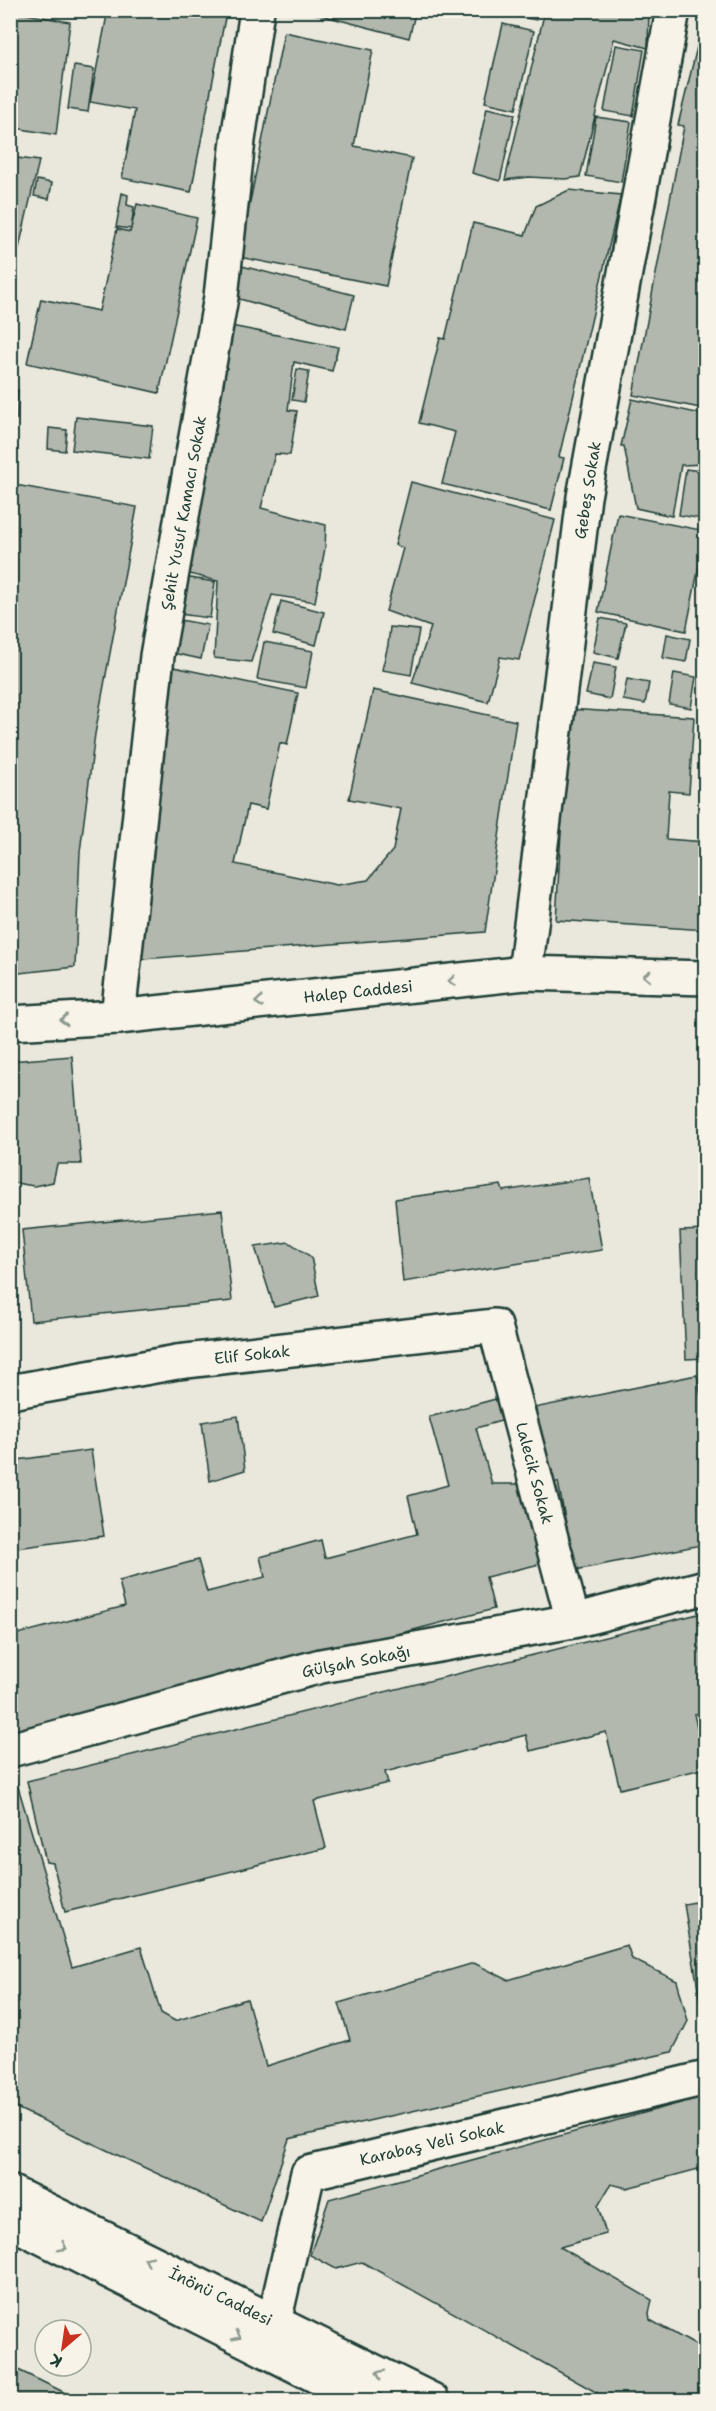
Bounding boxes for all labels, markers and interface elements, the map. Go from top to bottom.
street label: Şehit Yusuf Kamacı Sokak [156,414,211,612]
street label: Gebeş Sokak [569,440,606,540]
one-way arrow [643,970,652,983]
one-way arrow [448,974,457,987]
street label: Halep Caddesi [302,975,414,1008]
one-way arrow [254,995,263,1007]
one-way arrow [60,1013,69,1026]
street label: Elif Sokak [213,1340,291,1369]
street label: Lalecik Sokak [511,1420,558,1526]
street label: Gülşah Sokağı [300,1641,412,1682]
street label: Karabaş Veli Sokak [358,2117,507,2170]
one-way arrow [56,2240,67,2252]
one-way arrow [144,2256,155,2267]
street label: İnönü Caddesi [166,2262,276,2331]
north arrow [33,2318,93,2378]
one-way arrow [230,2328,241,2340]
text: K [46,2349,66,2373]
one-way arrow [375,2370,386,2382]

